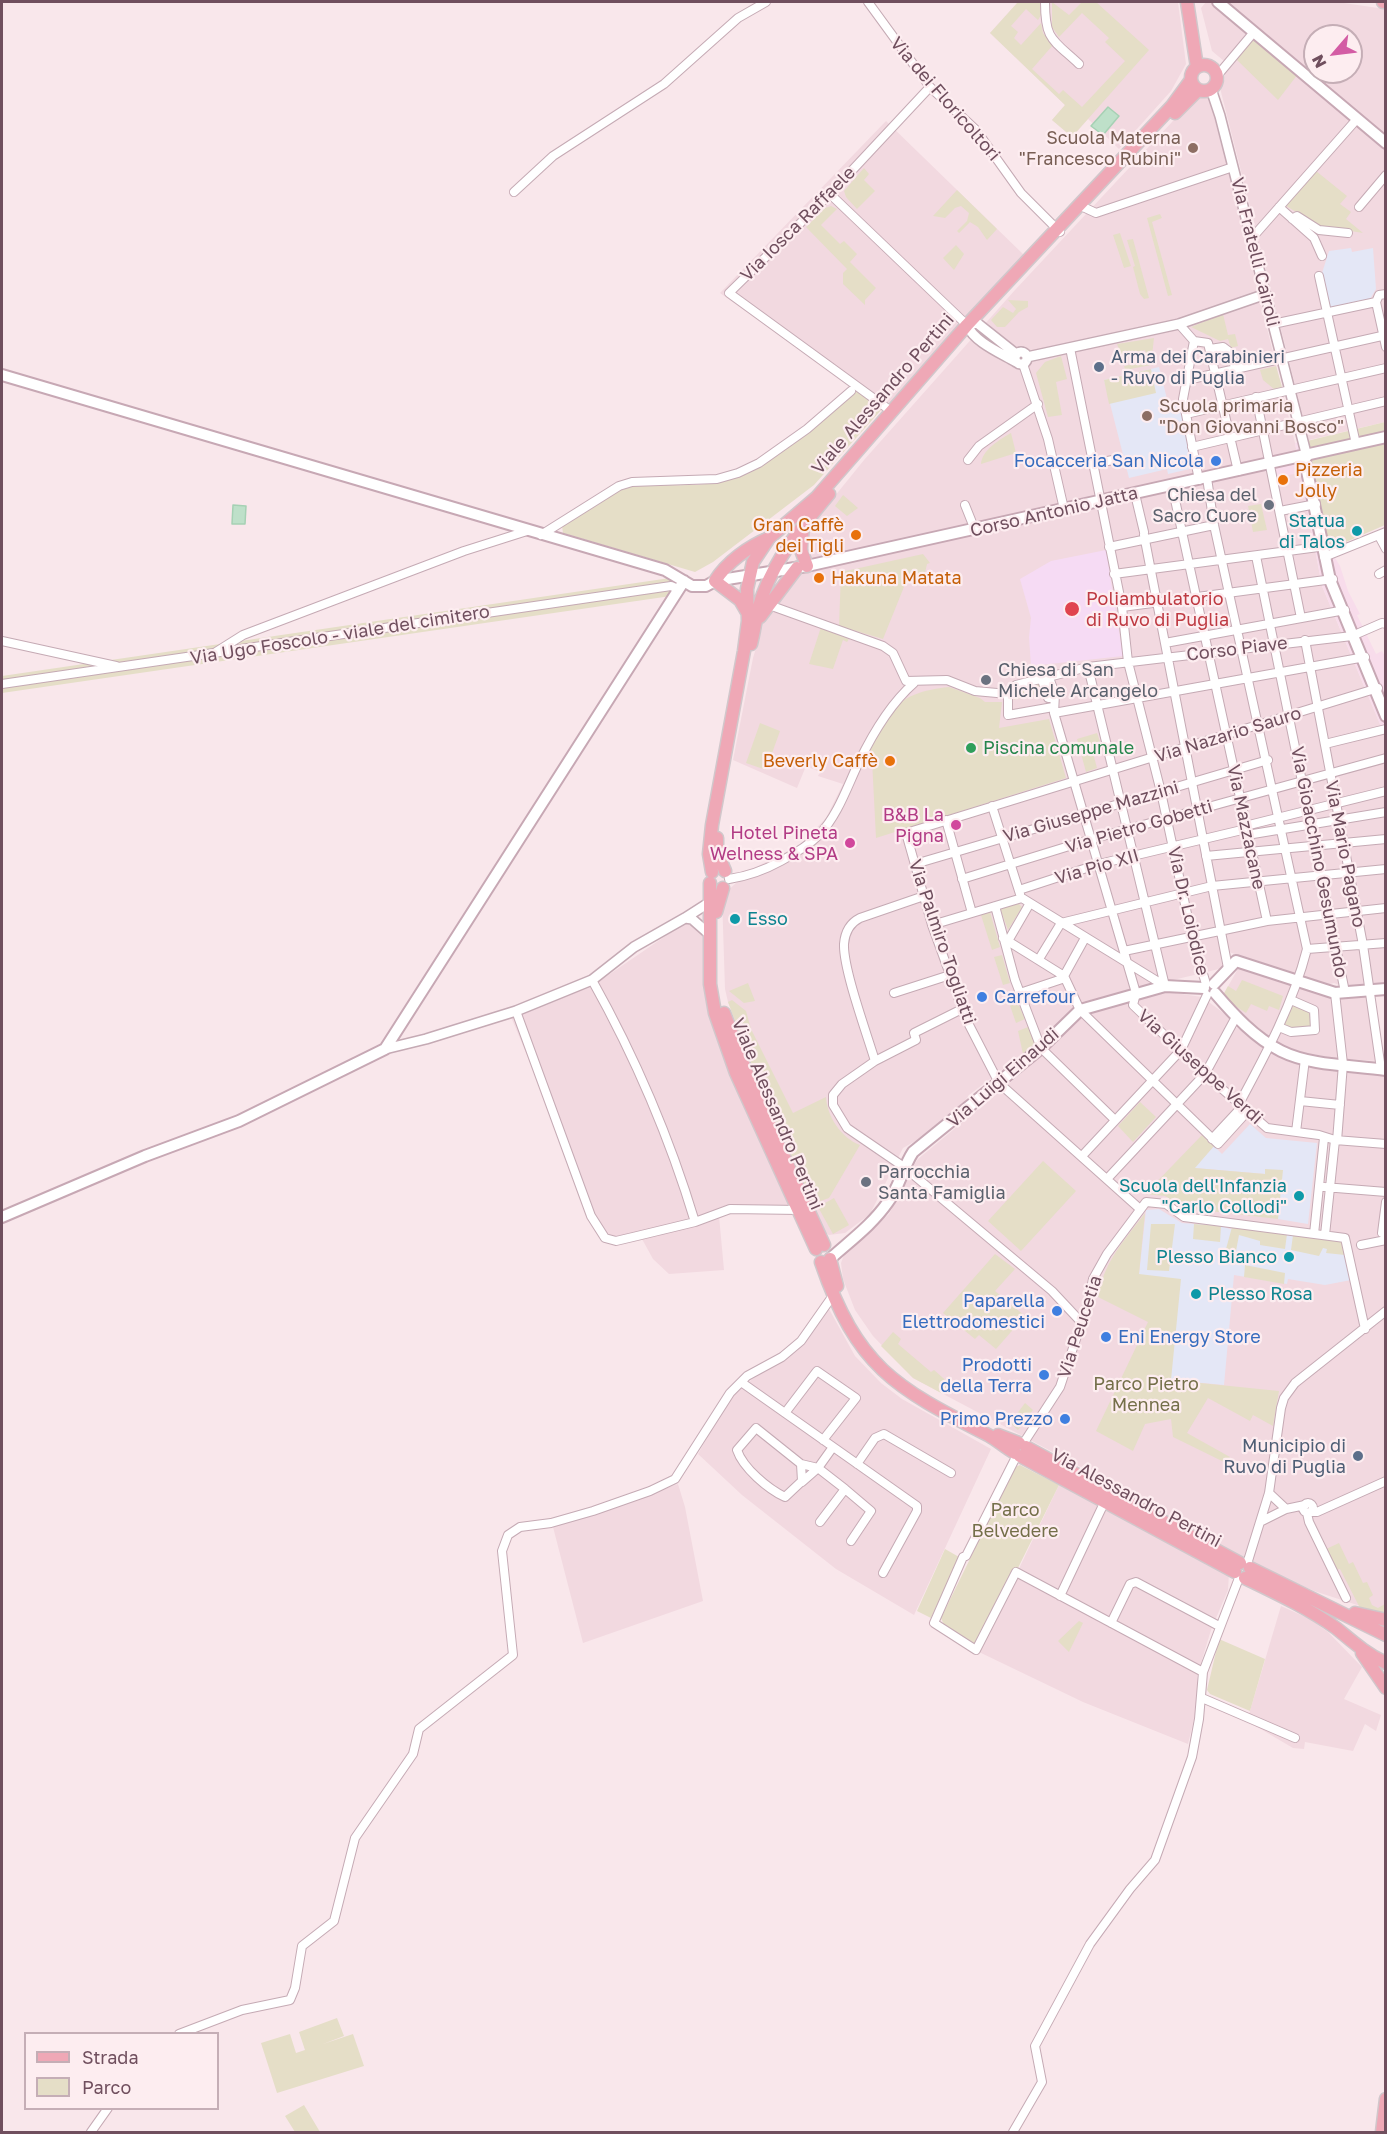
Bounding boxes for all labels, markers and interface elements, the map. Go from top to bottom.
north arrow [1303,24,1363,84]
street label: Via dei Floricoltori [885,33,1005,165]
text: N [1307,51,1331,72]
place label: Scuola Materna "Francesco Rubini" [1019,127,1181,170]
marker: Scuola Materna "Francesco Rubini" [1186,141,1200,155]
street label: Via Iosca Raffaele [736,162,860,286]
street label: Via Fratelli Cairoli [1226,175,1284,329]
street label: Viale Alessandro Pertini [807,309,959,479]
place label: Arma dei Carabinieri - Ruvo di Puglia [1111,346,1285,388]
marker: Arma dei Carabinieri - Ruvo di Puglia [1092,360,1106,374]
place label: Scuola primaria "Don Giovanni Bosco" [1159,395,1344,438]
marker: Scuola primaria "Don Giovanni Bosco" [1140,409,1154,423]
place label: Focacceria San Nicola [1014,450,1204,472]
marker: Focacceria San Nicola [1209,454,1223,468]
place label: Pizzeria Jolly [1295,459,1363,502]
marker: Pizzeria Jolly [1276,473,1290,487]
street label: Corso Antonio Jatta [968,482,1140,542]
place label: Chiesa del Sacro Cuore [1152,484,1257,526]
marker: Chiesa del Sacro Cuore [1262,498,1276,512]
place label: Statua di Talos [1279,510,1345,552]
place label: Gran Caffè dei Tigli [753,514,844,556]
marker: Statua di Talos [1350,524,1364,538]
marker: Gran Caffè dei Tigli [849,528,863,542]
place label: Hakuna Matata [831,567,962,589]
marker: Hakuna Matata [812,571,826,585]
place label: Poliambulatorio di Ruvo di Puglia [1086,588,1229,630]
marker: Poliambulatorio di Ruvo di Puglia [1063,600,1081,618]
street label: Via Ugo Foscolo - viale del cimitero [189,601,491,669]
street label: Corso Piave [1185,632,1289,666]
place label: Chiesa di San Michele Arcangelo [998,659,1158,702]
marker: Chiesa di San Michele Arcangelo [979,673,993,687]
street label: Via Nazario Sauro [1152,702,1304,768]
place label: Piscina comunale [983,737,1134,759]
marker: Piscina comunale [964,741,978,755]
street label: Via Gioacchino Gesumundo [1286,744,1352,980]
place label: Beverly Caffè [763,750,878,772]
marker: Beverly Caffè [883,754,897,768]
street label: Via Mazzacane [1222,762,1270,892]
street label: Via Giuseppe Mazzini [1001,777,1181,847]
street label: Via Mario Pagano [1320,779,1370,929]
street label: Via Pietro Gobetti [1063,796,1215,858]
place label: B&B La Pigna [883,804,944,846]
marker: B&B La Pigna [949,818,963,832]
place label: Hotel Pineta Welness & SPA [710,822,838,864]
marker: Hotel Pineta Welness & SPA [843,836,857,850]
street label: Via Dr. Loiodice [1163,844,1213,978]
street label: Via Pio XII [1052,845,1142,889]
street label: Via Palmiro Togliatti [904,857,980,1027]
place label: Esso [747,908,788,930]
marker: Esso [728,912,742,926]
place label: Carrefour [994,986,1076,1008]
marker: Carrefour [975,990,989,1004]
street label: Via Giuseppe Verdi [1133,1005,1267,1129]
street label: Viale Alessandro Pertini [727,1015,827,1213]
street label: Via Luigi Einaudi [943,1023,1063,1133]
place label: Parrocchia Santa Famiglia [878,1161,1006,1204]
marker: Parrocchia Santa Famiglia [859,1175,873,1189]
place label: Scuola dell'Infanzia "Carlo Collodi" [1119,1175,1287,1218]
marker: Scuola dell'Infanzia "Carlo Collodi" [1292,1189,1306,1203]
place label: Plesso Bianco [1156,1246,1277,1268]
marker: Plesso Bianco [1282,1250,1296,1264]
street label: Via Peucetia [1053,1273,1107,1381]
place label: Plesso Rosa [1208,1283,1313,1305]
marker: Plesso Rosa [1189,1287,1203,1301]
place label: Paparella Elettrodomestici [902,1290,1045,1332]
marker: Paparella Elettrodomestici [1050,1304,1064,1318]
place label: Eni Energy Store [1118,1326,1261,1348]
marker: Eni Energy Store [1099,1330,1113,1344]
place label: Prodotti della Terra [940,1354,1032,1396]
marker: Prodotti della Terra [1037,1368,1051,1382]
park label: Parco Pietro Mennea [1093,1373,1199,1416]
place label: Primo Prezzo [940,1408,1053,1430]
marker: Primo Prezzo [1058,1412,1072,1426]
place label: Municipio di Ruvo di Puglia [1223,1435,1346,1478]
street label: Via Alessandro Pertini [1047,1444,1225,1552]
marker: Municipio di Ruvo di Puglia [1351,1449,1365,1463]
park label: Parco Belvedere [972,1499,1058,1541]
legend [24,2032,219,2110]
text: Strada [82,2046,139,2068]
text: Parco [82,2076,131,2098]

